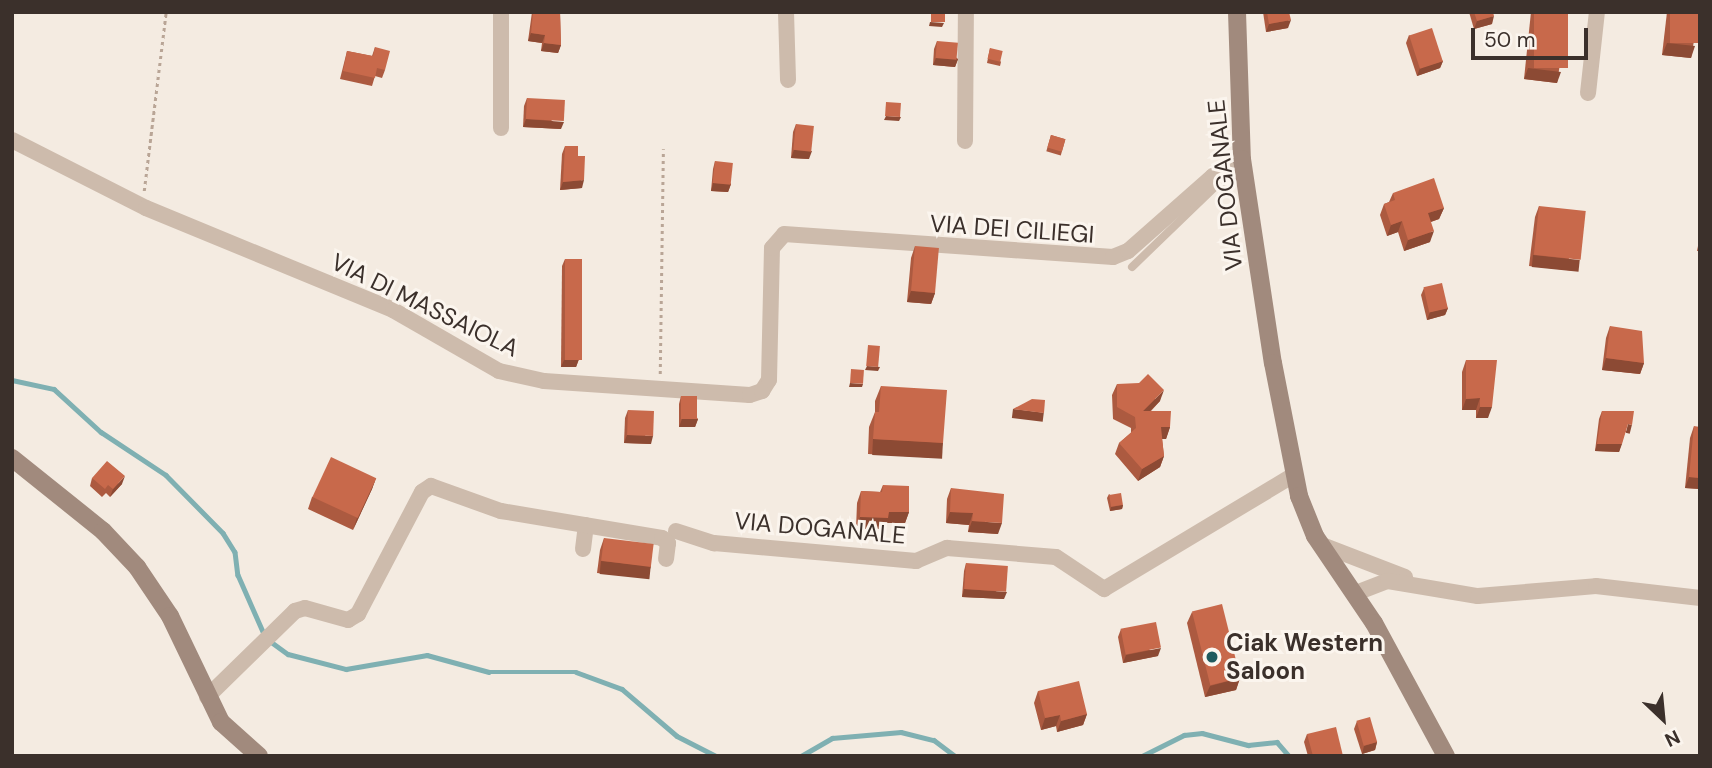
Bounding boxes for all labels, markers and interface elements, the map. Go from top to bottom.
scale bar [1474,14,1591,58]
text: 50 m [1484,26,1535,54]
street label: VIA DOGANALE [1202,98,1248,272]
street label: VIA DEI CILIEGI [929,209,1095,249]
street label: VIA DI MASSAIOLA [326,247,524,363]
street label: VIA DOGANALE [733,506,907,550]
place label: Ciak Western Saloon [1226,629,1383,685]
marker: Ciak Western Saloon [1204,649,1220,665]
north arrow [1628,684,1698,754]
text: N [1661,724,1684,753]

